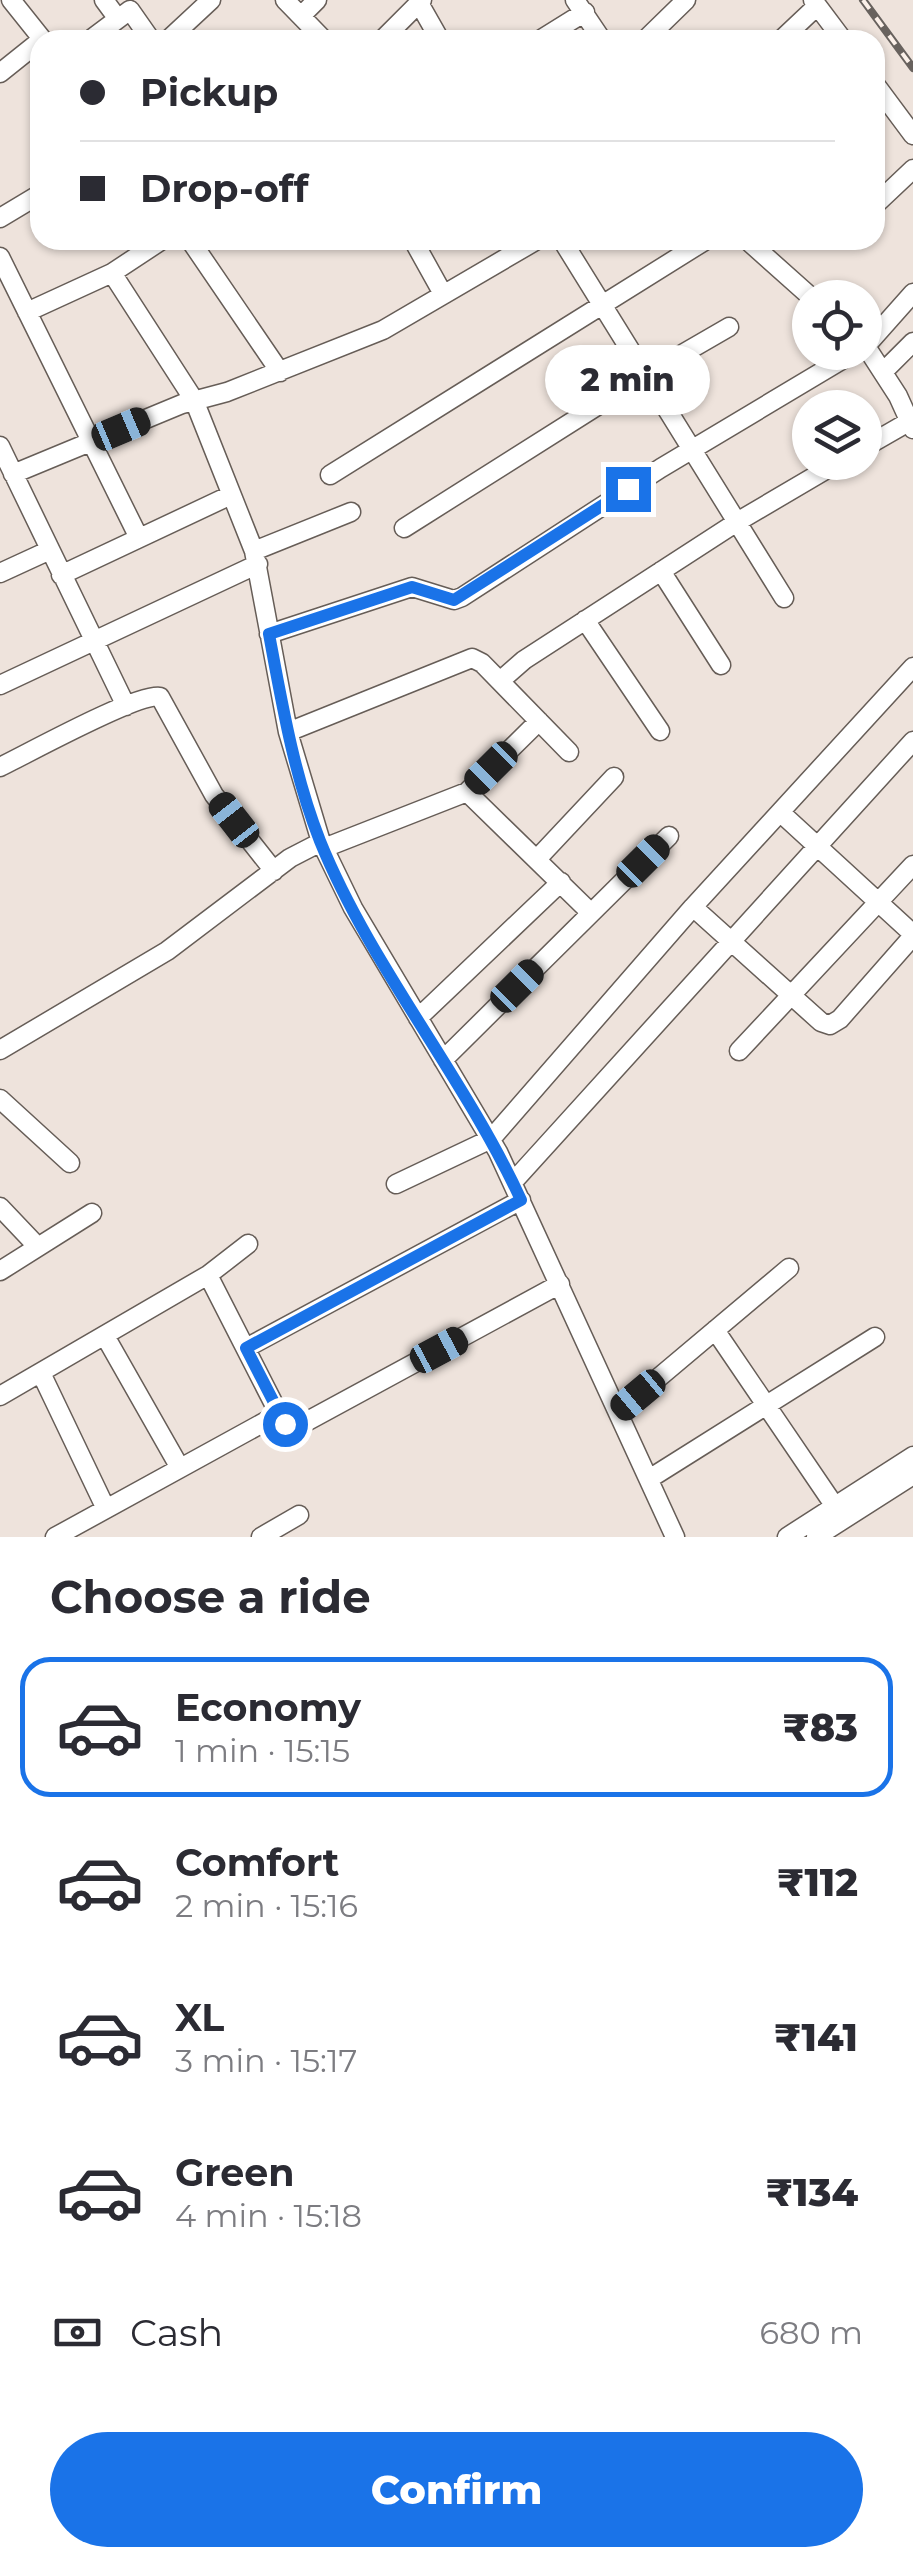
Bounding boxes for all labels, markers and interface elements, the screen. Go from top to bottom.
text: Pickup [140,69,278,116]
text: Drop-off [140,165,309,212]
map controls [792,280,882,480]
button: locate [792,280,882,370]
callout: 2 min [546,344,710,414]
text: 2 min [580,360,675,399]
button: layers [792,390,882,480]
car [88,403,154,455]
route end [606,467,651,512]
car [459,736,523,800]
car [204,787,264,853]
car [611,829,675,893]
car [485,954,549,1018]
car [405,1323,473,1377]
car [605,1364,671,1426]
route start [263,1402,308,1447]
text: Choose a ride [50,1569,371,1624]
icon: car [55,1682,145,1772]
text: Economy [175,1684,361,1731]
text: ₹83 [782,1704,858,1751]
text: 1 min · 15:15 [175,1731,350,1770]
icon: car [55,1837,145,1927]
text: Comfort [175,1839,339,1886]
text: ₹112 [777,1859,858,1906]
text: 2 min · 15:16 [175,1886,358,1925]
icon: car [55,1992,145,2082]
text: XL [175,1994,224,2041]
text: ₹141 [774,2014,858,2061]
text: 3 min · 15:17 [175,2041,357,2080]
icon: car [55,2147,145,2237]
text: Green [175,2149,295,2196]
text: ₹134 [765,2169,858,2216]
text: 4 min · 15:18 [175,2196,362,2235]
icon: cash [50,2305,105,2360]
text: Cash [130,2309,223,2356]
text: 680 m [760,2313,863,2352]
button: Confirm [50,2432,863,2547]

